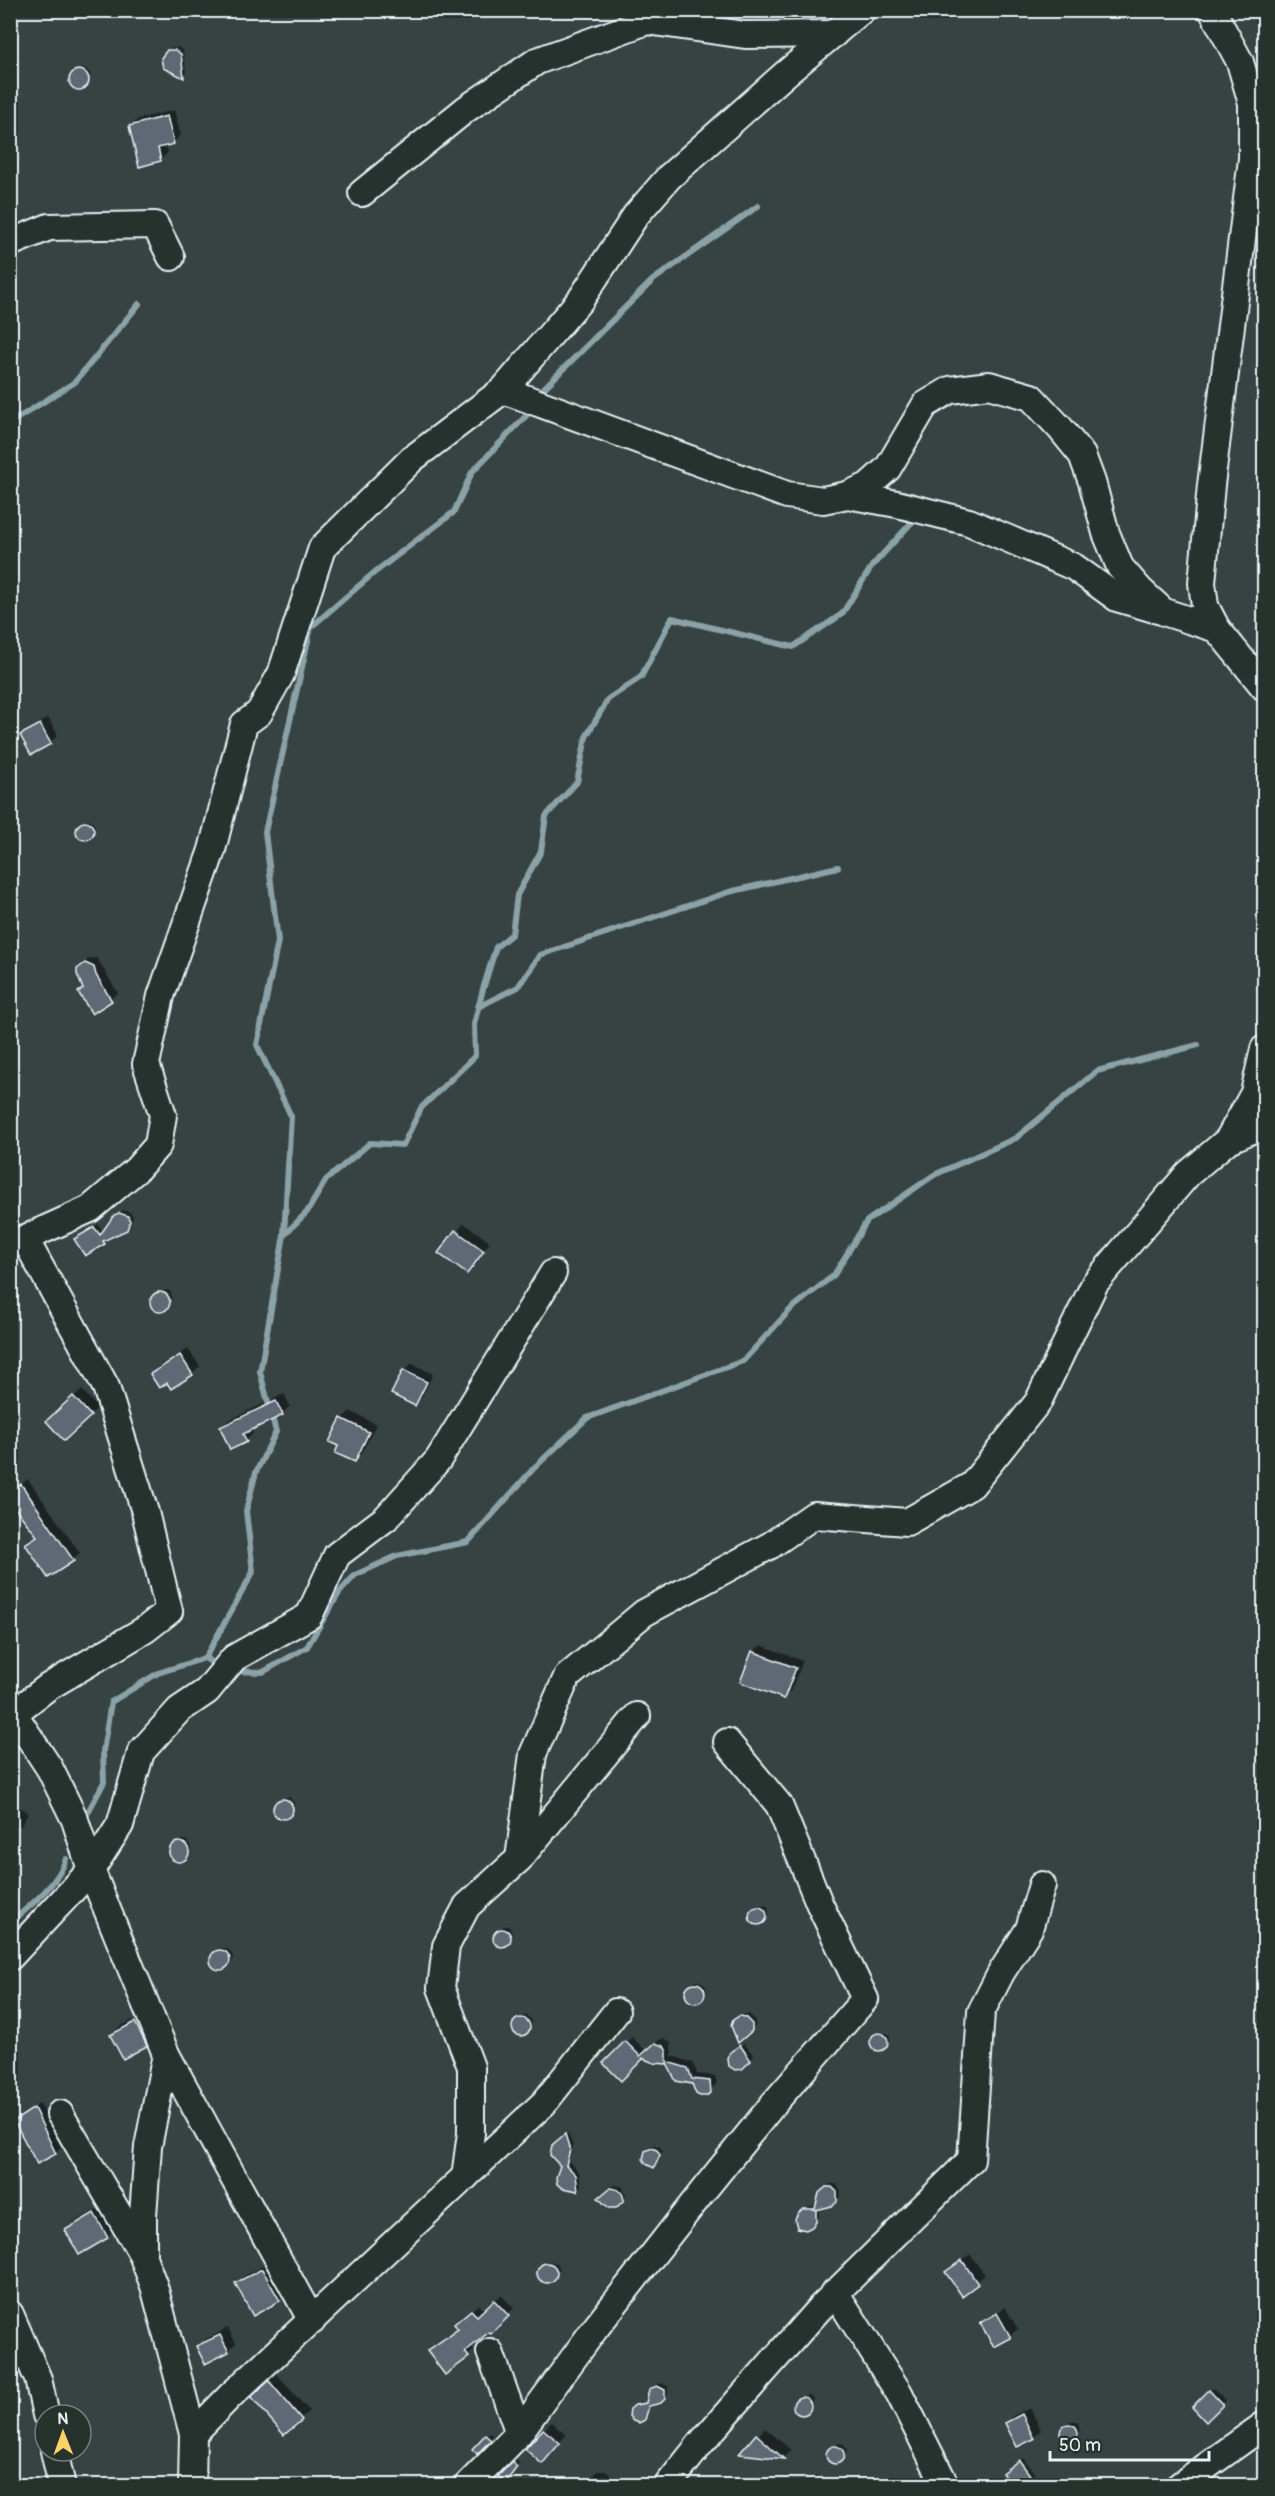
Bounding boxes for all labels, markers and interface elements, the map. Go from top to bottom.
north arrow [33,2403,93,2463]
text: N [57,2409,69,2429]
scale bar [1050,2424,1209,2462]
text: 50 m [1059,2434,1101,2457]

